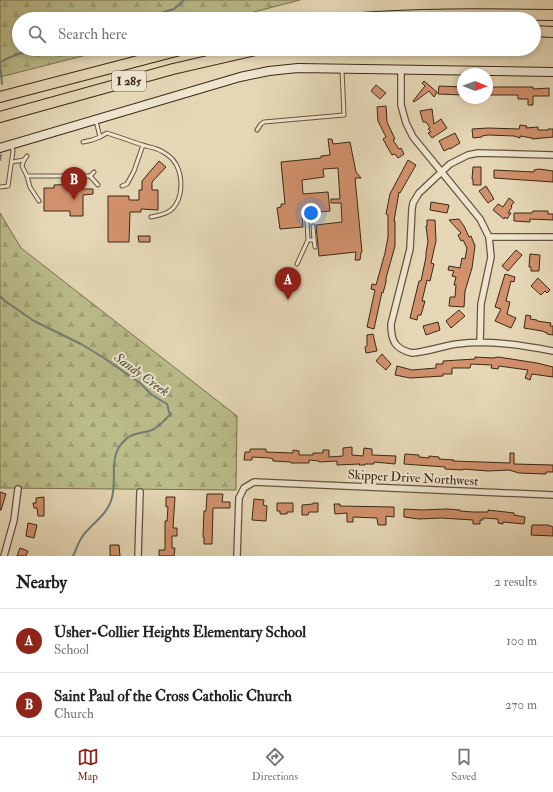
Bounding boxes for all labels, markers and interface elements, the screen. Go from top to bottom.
search box [12,12,541,56]
icon: search [26,23,48,45]
text: Search here [58,25,127,44]
north arrow [457,68,493,104]
road number: I 285 [112,71,146,91]
pin: B [61,167,87,200]
your location [301,203,321,223]
pin: A [275,267,301,300]
water label: Sandy Creek [110,348,173,400]
street label: Skipper Drive Northwest [347,467,479,490]
text: Nearby [16,572,67,593]
text: 2 results [494,574,537,590]
text: Usher-Collier Heights Elementary School [54,623,306,642]
text: A [25,633,33,649]
text: 100 m [506,633,537,649]
text: School [54,642,89,658]
text: Saint Paul of the Cross Catholic Church [54,687,292,706]
text: B [25,697,33,713]
text: 270 m [505,697,537,713]
text: Church [54,706,94,722]
tab: Map [77,746,99,783]
tab: Directions [252,746,298,783]
tab: Saved [451,746,476,783]

